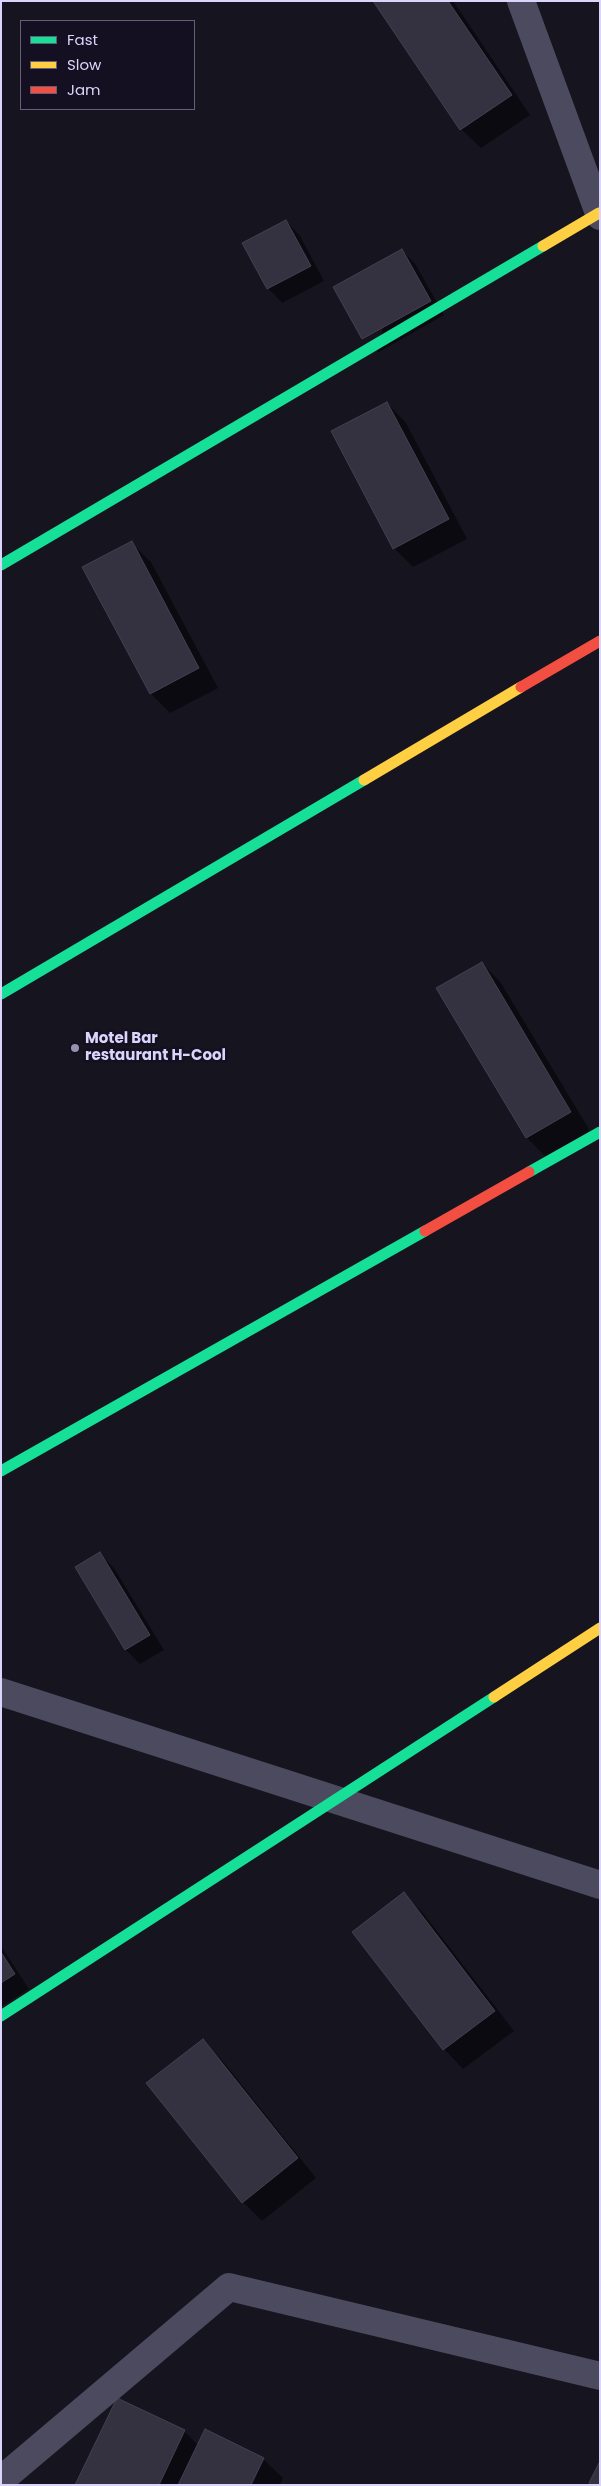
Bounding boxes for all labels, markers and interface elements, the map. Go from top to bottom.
legend [20,20,195,110]
text: Fast [67,29,98,50]
text: Slow [67,54,101,75]
text: Jam [67,79,101,100]
place label: Motel Bar restaurant H-Cool [85,1030,226,1065]
marker: Motel Bar restaurant H-Cool [69,1042,81,1054]

